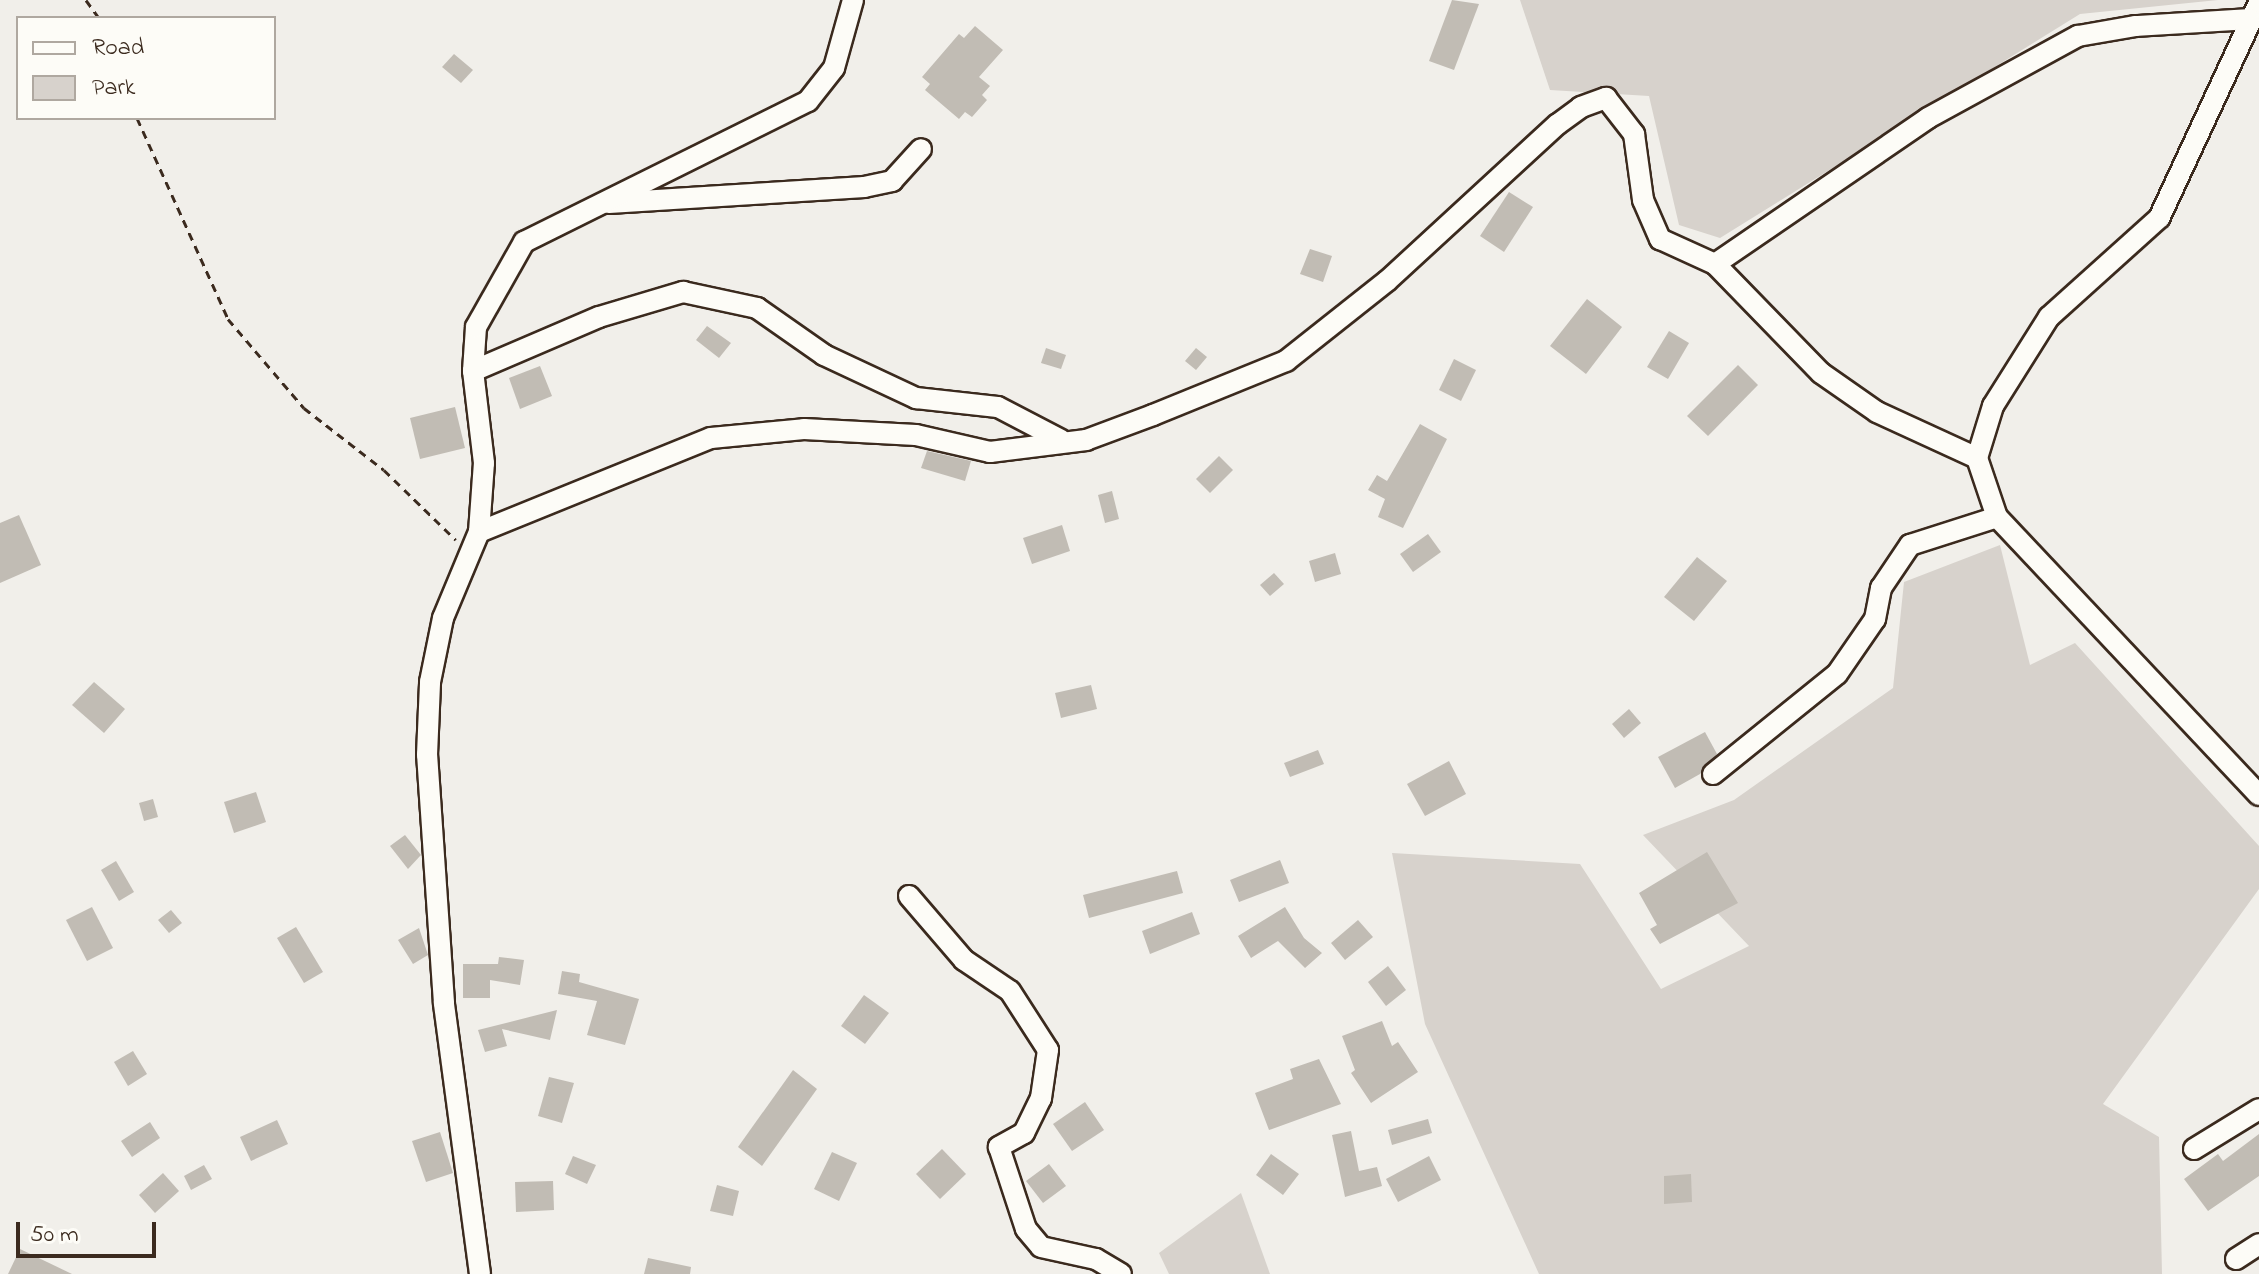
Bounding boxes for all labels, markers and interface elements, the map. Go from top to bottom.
legend [16,16,276,120]
text: Road [92,31,144,66]
text: Park [92,71,135,106]
scale bar [20,1206,160,1256]
text: 50 m [30,1218,79,1253]

